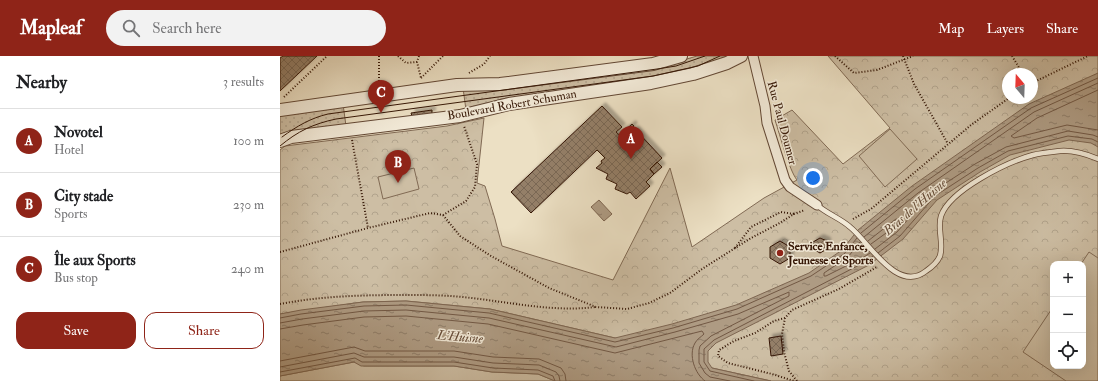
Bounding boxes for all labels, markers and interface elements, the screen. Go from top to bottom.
search box [106,10,386,46]
text: Mapleaf [20,16,82,40]
icon: search [120,17,142,39]
text: Search here [152,19,222,38]
text: Map [938,20,964,37]
text: Layers [986,20,1024,37]
text: Share [1046,20,1078,37]
north arrow [1002,68,1038,104]
text: Nearby [16,72,67,93]
text: 3 results [223,74,264,90]
street label: Rue Paul Doumer [764,79,801,167]
pin: C [368,80,394,113]
street label: Boulevard Robert Schuman [446,86,578,124]
text: Novotel [54,123,103,142]
pin: A [618,126,644,159]
text: A [25,133,33,149]
text: 100 m [233,133,264,149]
text: Hotel [54,142,84,158]
pin: B [385,150,411,183]
your location [803,168,823,188]
water label: Bras de l'Huisne [879,175,950,239]
text: City stade [54,187,113,206]
text: B [25,197,33,213]
text: 230 m [233,197,264,213]
text: Sports [54,206,88,222]
place label: Service Enfance, Jeunesse et Sports [787,239,873,268]
marker: Service Enfance, Jeunesse et Sports [775,248,785,258]
text: Île aux Sports [54,251,136,270]
text: C [24,261,34,277]
text: 240 m [231,261,264,277]
map controls [1050,261,1086,369]
button: + [1050,261,1086,297]
text: Bus stop [54,270,98,286]
button: − [1050,297,1086,333]
button: Save [16,312,136,349]
button: Share [144,312,264,349]
water label: L'Huisne [435,327,484,347]
button: locate [1050,333,1086,369]

